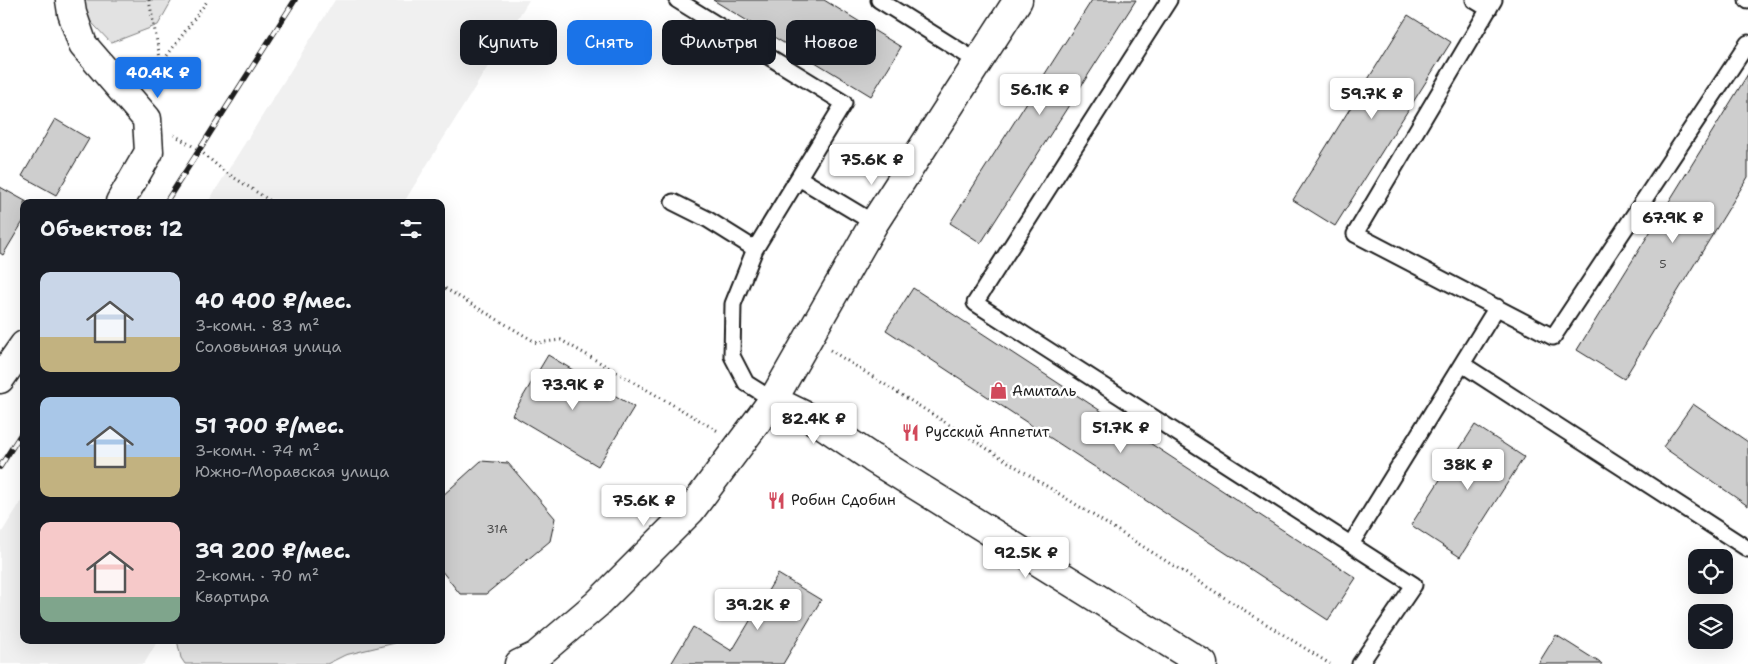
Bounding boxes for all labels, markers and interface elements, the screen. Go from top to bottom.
chip: Купить [460,20,557,65]
chip: Снять [567,20,652,65]
chip: Фильтры [662,20,776,65]
chip: Новое [786,20,876,65]
pin: 40.4K ₽ [112,56,204,99]
text: 40.4K ₽ [126,62,190,83]
pin: 56.1K ₽ [994,74,1086,116]
pin: 59.7K ₽ [1326,78,1418,120]
text: 56.1K ₽ [1011,79,1069,100]
text: 59.7K ₽ [1341,83,1403,104]
pin: 75.6K ₽ [826,144,918,186]
text: 75.6K ₽ [840,149,904,170]
pin: 67.9K ₽ [1627,202,1719,244]
text: 67.9K ₽ [1642,207,1704,228]
text: Объектов: 12 [40,215,183,243]
icon: filters [397,215,425,243]
house number: 5 [1659,256,1667,272]
text: 40 400 ₽/мес. [195,287,352,315]
icon: home [80,292,140,352]
text: 3-комн. · 83 m² [195,315,320,336]
text: Соловьиная улица [195,336,341,357]
pin: 73.9K ₽ [527,368,619,411]
text: 73.9K ₽ [542,374,604,395]
shop icon: Амиталь [988,381,1008,401]
place label: Амиталь [1012,381,1077,401]
pin: 82.4K ₽ [768,402,860,445]
text: 82.4K ₽ [782,408,846,429]
text: 51 700 ₽/мес. [195,412,344,440]
pin: 51.7K ₽ [1075,412,1167,454]
icon: home [80,417,140,477]
text: 51.7K ₽ [1092,417,1150,438]
restaurant icon: Русский Аппетит [901,422,921,442]
place label: Русский Аппетит [925,422,1050,442]
text: 3-комн. · 74 m² [195,440,320,461]
pin: 38K ₽ [1433,448,1503,491]
text: 38K ₽ [1443,454,1493,475]
text: Южно-Моравская улица [195,461,389,482]
pin: 75.6K ₽ [598,484,690,527]
text: 75.6K ₽ [612,490,676,511]
restaurant icon: Робин Сдобин [767,490,787,510]
place label: Робин Сдобин [791,490,896,510]
house number: 31А [486,521,508,537]
pin: 92.5K ₽ [980,536,1072,579]
text: 39 200 ₽/мес. [195,537,351,565]
icon: home [80,542,140,602]
text: 92.5K ₽ [994,542,1058,563]
map controls [1688,549,1733,649]
button: locate [1688,549,1733,594]
text: 2-комн. · 70 m² [195,565,319,586]
text: Квартира [195,586,269,607]
pin: 39.2K ₽ [712,588,804,631]
text: 39.2K ₽ [726,594,790,615]
button: layers [1688,604,1733,649]

